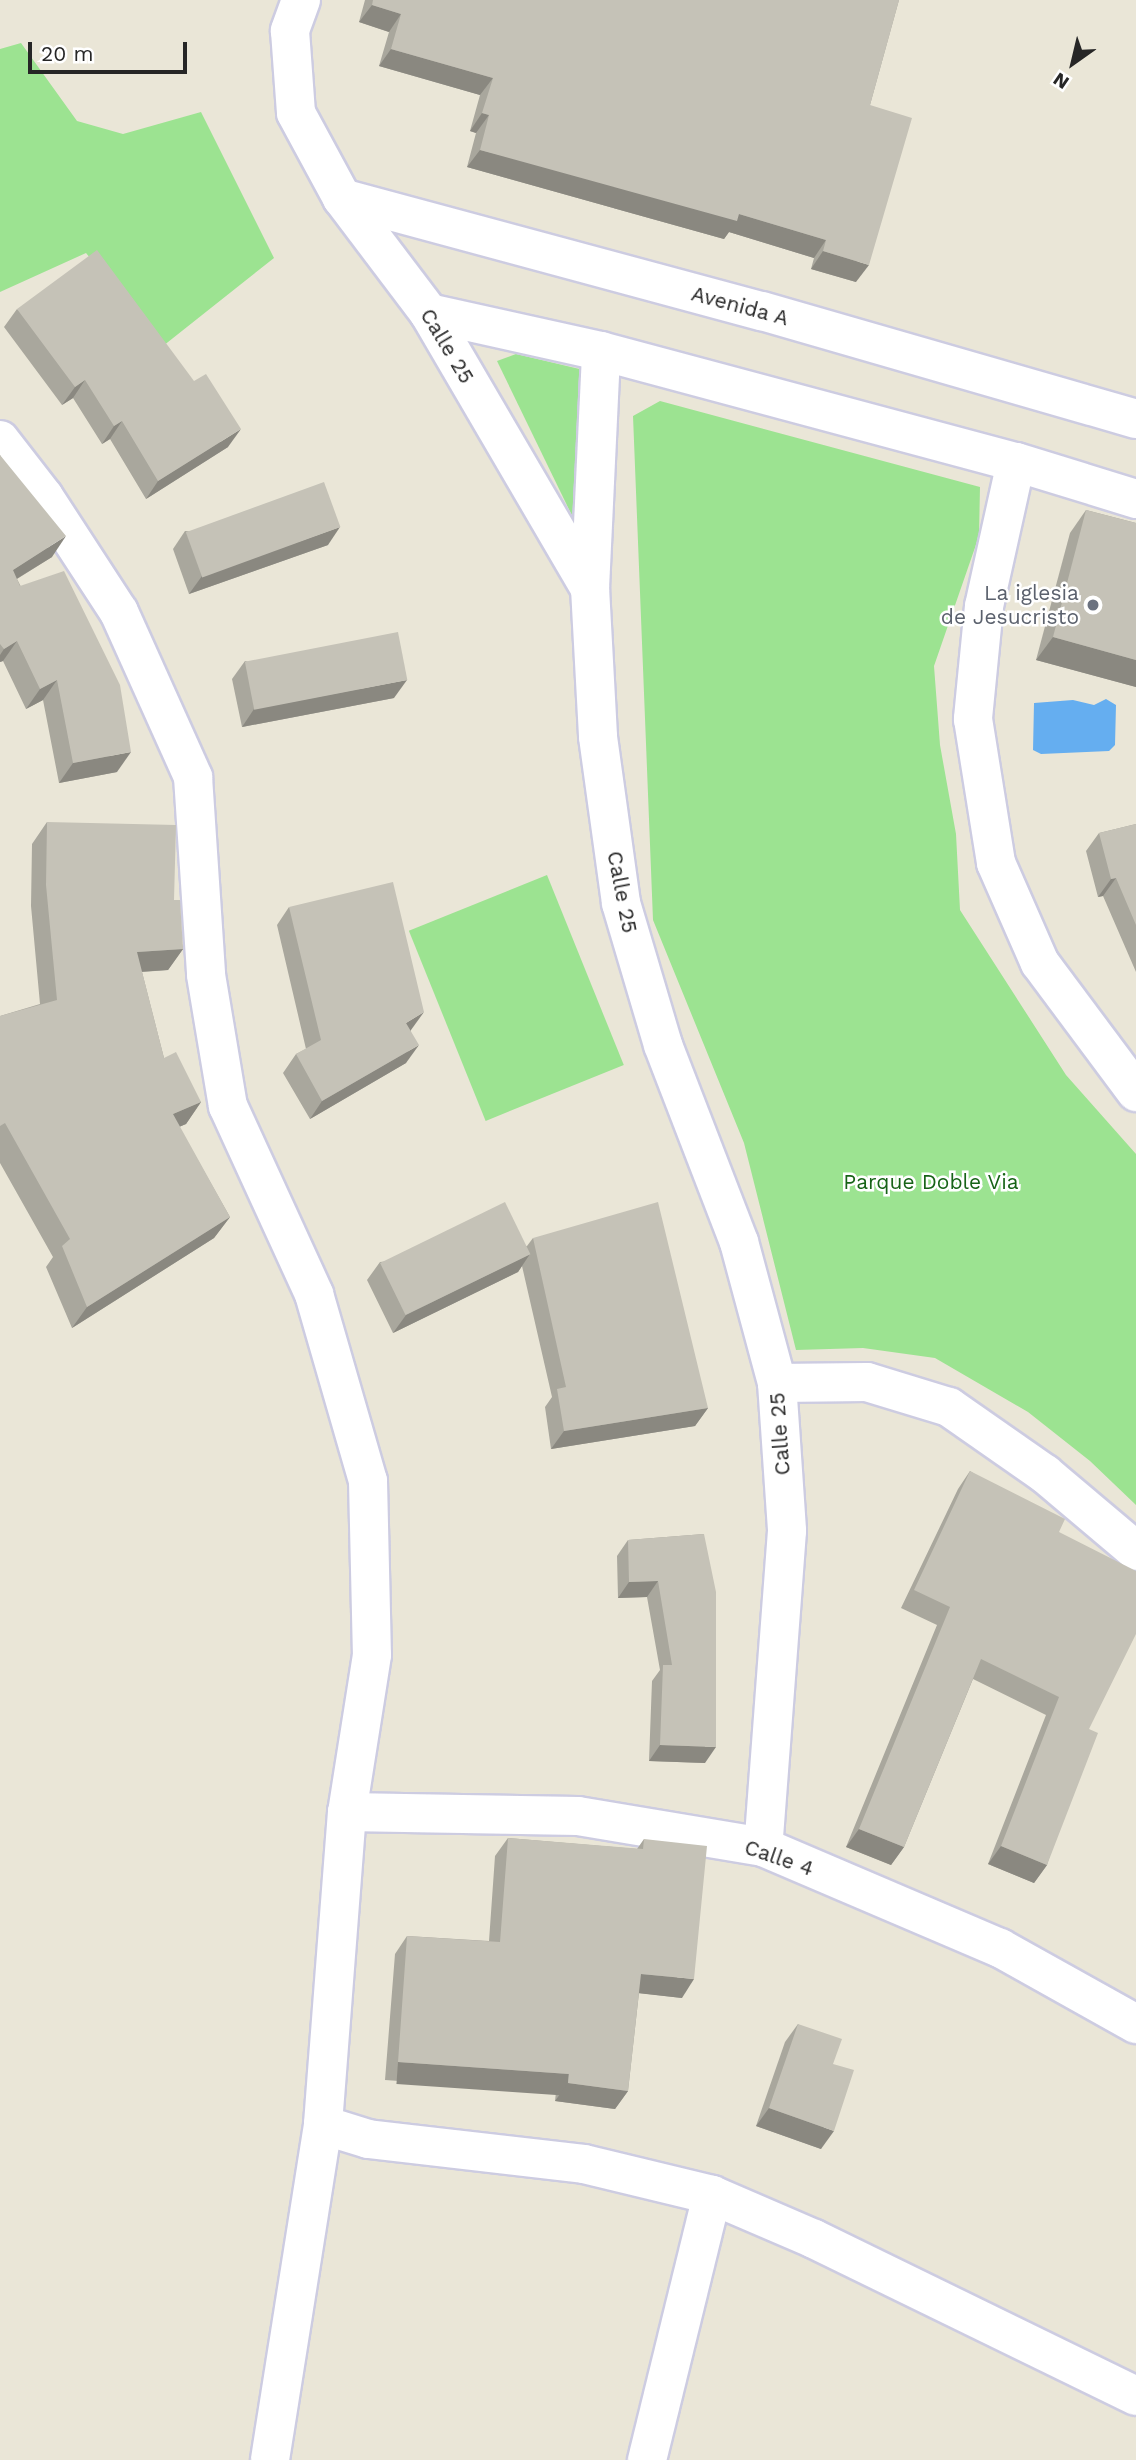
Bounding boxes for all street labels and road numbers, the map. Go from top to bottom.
street label: Avenida A [688,281,792,331]
street label: Calle 25 [415,304,479,388]
street label: Calle 25 [602,849,642,935]
street label: Calle 25 [765,1392,795,1476]
street label: Calle 4 [741,1834,817,1882]

